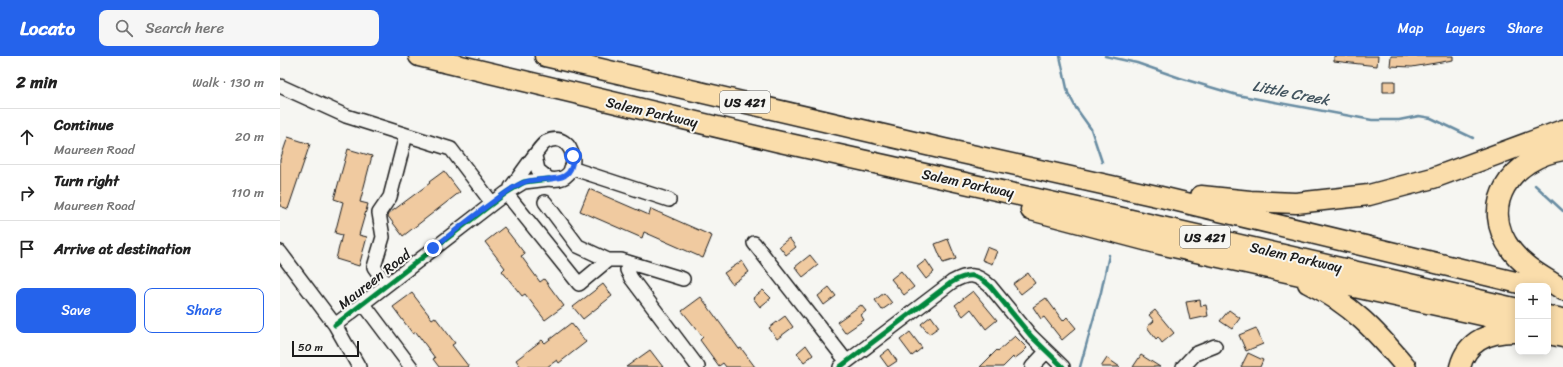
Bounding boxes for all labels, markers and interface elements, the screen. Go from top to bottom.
search box [99,10,379,46]
text: Locato [20,12,75,45]
text: Search here [145,15,224,41]
text: Map [1398,16,1423,41]
text: Layers [1445,16,1485,41]
text: Share [1507,16,1543,41]
icon: search [113,17,135,39]
text: 2 min [16,67,57,97]
text: Walk · 130 m [192,71,264,94]
water label: Little Creek [1250,73,1333,113]
street label: Salem Parkway [603,90,701,135]
road number: US 421 [720,91,770,113]
text: Continue [54,112,114,138]
text: 20 m [235,125,264,148]
icon: ahead [16,126,38,148]
text: Maureen Road [54,138,135,161]
route start [564,147,582,165]
street label: Salem Parkway [919,162,1017,206]
text: Turn right [54,168,119,194]
text: 110 m [231,181,264,204]
icon: right [16,182,38,204]
text: Maureen Road [54,194,135,217]
road number: US 421 [1180,226,1230,248]
street label: Salem Parkway [1247,235,1345,280]
text: Arrive at destination [54,236,191,262]
icon: arrive [16,238,38,260]
route end [424,239,442,257]
street label: Maureen Road [332,242,417,316]
map controls [1515,283,1551,355]
button: + [1515,283,1551,319]
button: Save [16,288,136,333]
button: Share [144,288,264,333]
button: − [1515,319,1551,355]
text: 50 m [298,338,323,357]
scale bar [292,339,359,358]

